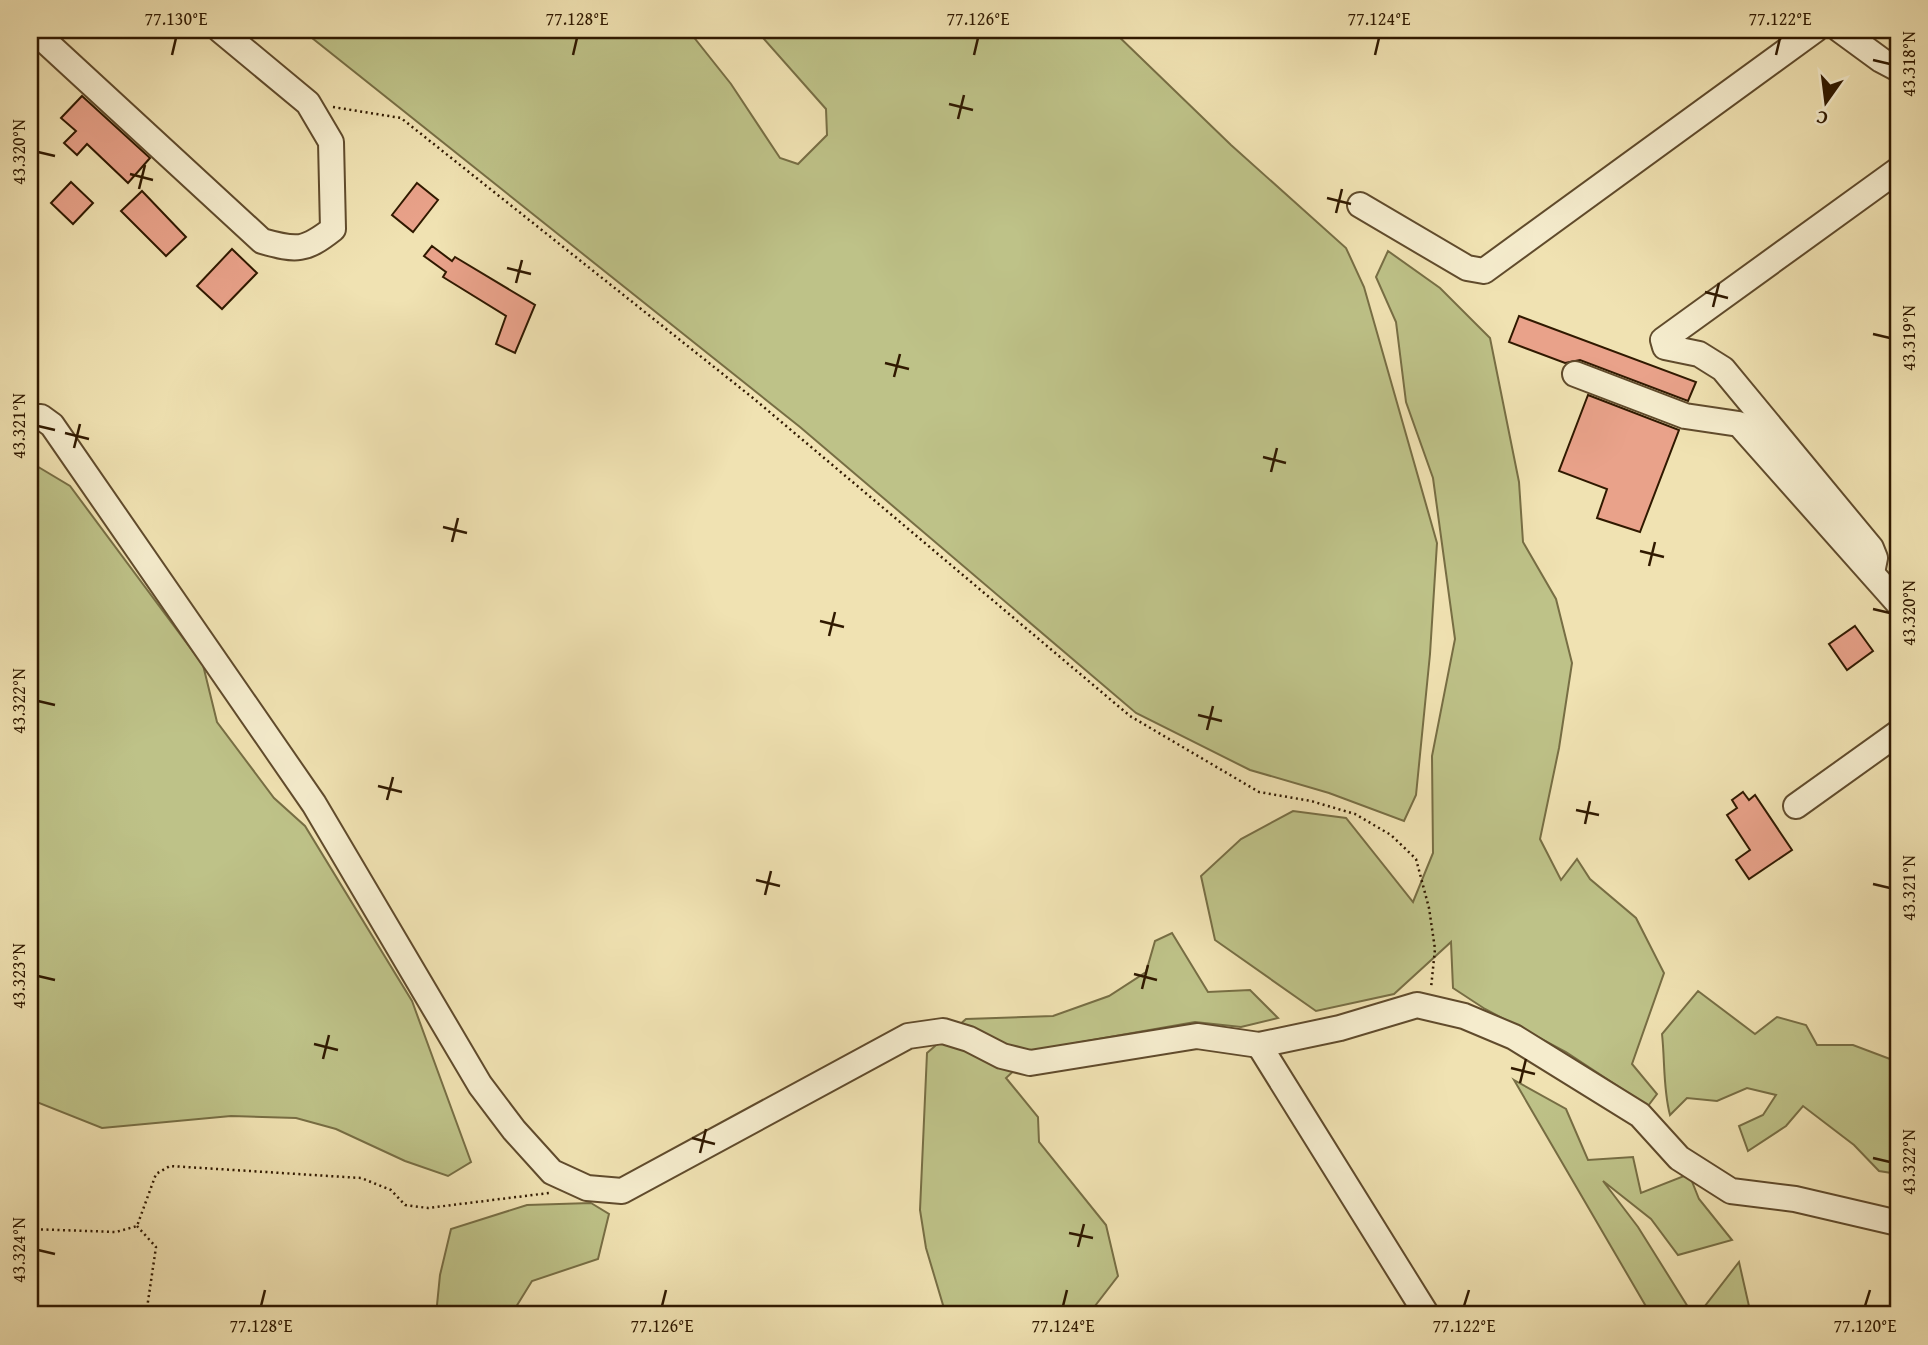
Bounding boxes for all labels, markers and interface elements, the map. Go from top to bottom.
text: 77.130°E [144,5,208,32]
text: 77.128°E [545,5,609,32]
text: 77.126°E [946,5,1010,32]
text: 77.124°E [1347,5,1411,32]
text: 77.122°E [1748,5,1812,32]
text: 43.318°N [1895,31,1922,97]
north arrow [1792,66,1862,136]
text: С [1813,104,1830,133]
text: 43.320°N [5,119,32,185]
text: 43.319°N [1895,305,1922,371]
text: 43.321°N [5,393,32,459]
text: 43.320°N [1895,580,1922,646]
text: 43.322°N [5,668,32,734]
text: 43.321°N [1895,855,1922,921]
text: 43.323°N [5,943,32,1009]
text: 43.322°N [1895,1129,1922,1195]
text: 43.324°N [5,1217,32,1283]
text: 77.128°E [229,1312,293,1339]
text: 77.126°E [630,1312,694,1339]
text: 77.124°E [1031,1312,1095,1339]
text: 77.122°E [1432,1312,1496,1339]
text: 77.120°E [1833,1312,1897,1339]

